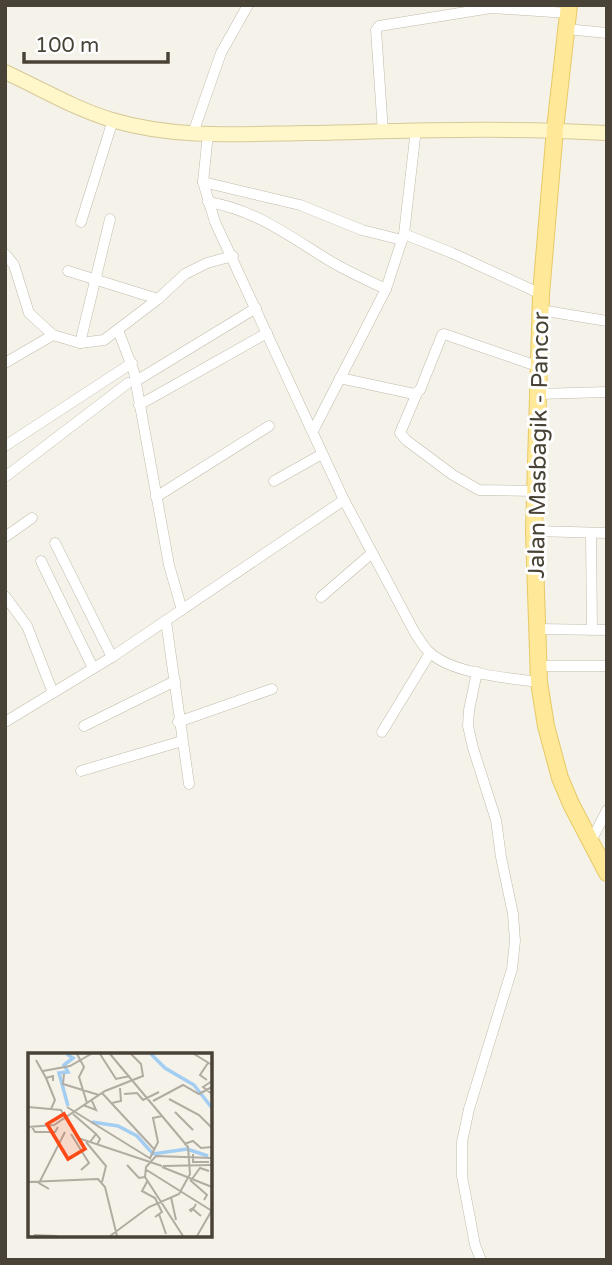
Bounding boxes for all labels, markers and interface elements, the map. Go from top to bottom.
scale bar [24,21,168,65]
text: 100 m [35,33,99,58]
street label: Jalan Masbagik - Pancor [523,311,555,579]
inset map [28,1053,212,1237]

